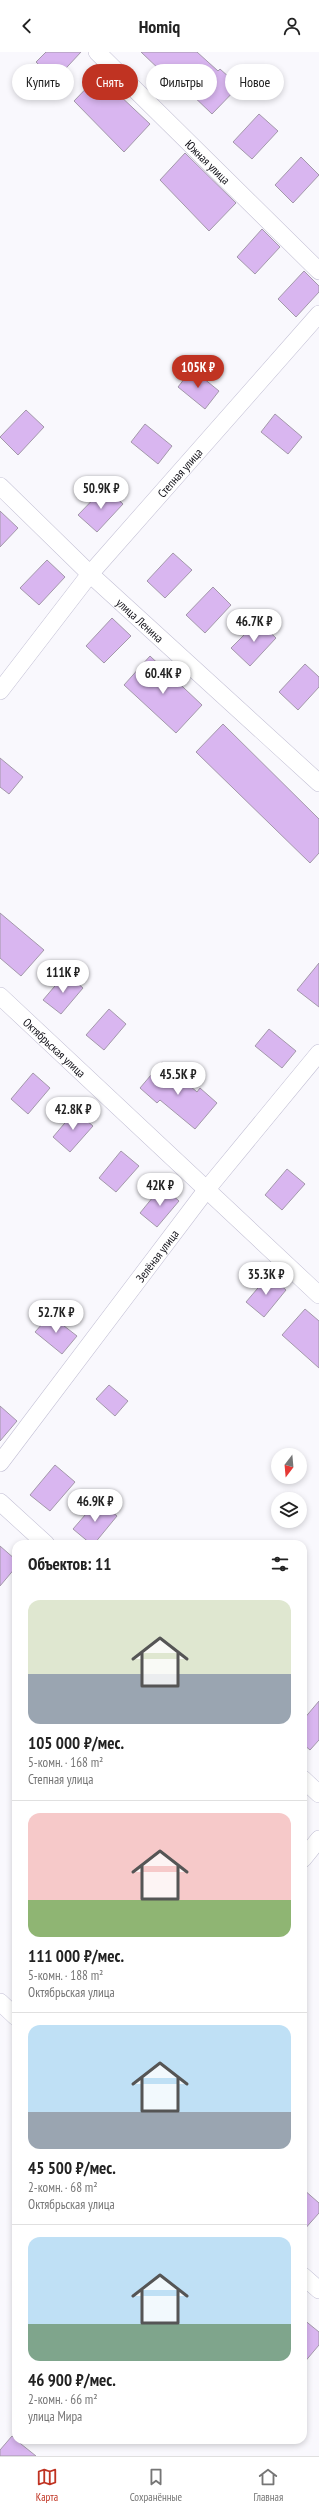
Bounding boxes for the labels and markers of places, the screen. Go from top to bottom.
pin: 105K ₽ [165,355,231,389]
pin: 50.9K ₽ [64,476,138,510]
pin: 46.7K ₽ [217,609,291,643]
pin: 60.4K ₽ [126,661,200,695]
pin: 111K ₽ [30,960,96,994]
pin: 45.5K ₽ [141,1062,215,1096]
pin: 42.8K ₽ [36,1097,110,1131]
pin: 42K ₽ [132,1173,188,1207]
pin: 35.3K ₽ [229,1262,303,1296]
pin: 52.7K ₽ [19,1300,93,1334]
pin: 46.9K ₽ [58,1489,132,1523]

